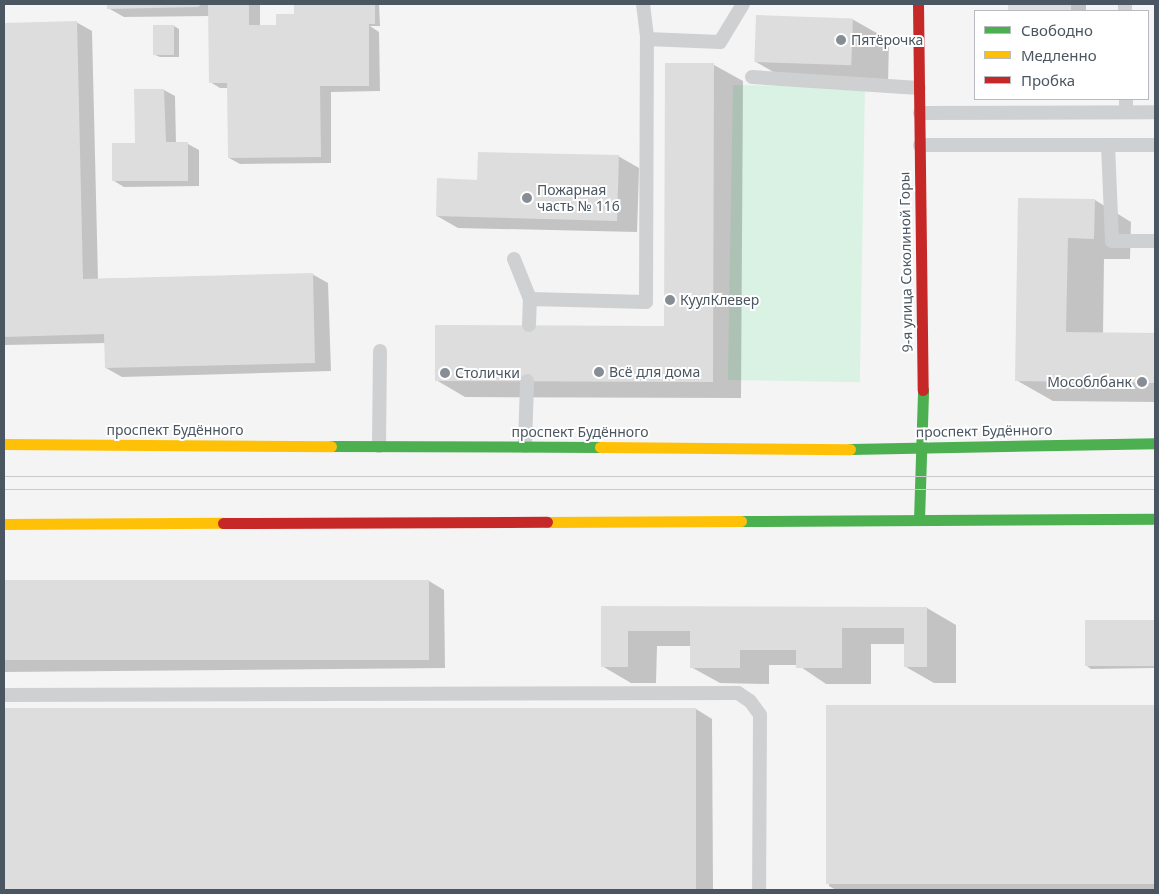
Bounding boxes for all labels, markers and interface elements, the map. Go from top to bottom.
legend [974,10,1149,100]
text: Свободно [1021,20,1093,40]
place label: Пятёрочка [851,32,923,48]
marker: Пятёрочка [835,34,847,46]
text: Медленно [1021,45,1097,65]
text: Пробка [1021,70,1075,90]
street label: 9-я улица Соколиной Горы [896,172,916,352]
place label: Пожарная часть № 116 [537,182,620,214]
marker: Пожарная часть № 116 [521,192,533,204]
place label: КуулКлевер [680,292,759,308]
marker: КуулКлевер [664,294,676,306]
place label: Всё для дома [609,364,700,380]
place label: Столички [455,365,520,381]
marker: Всё для дома [593,366,605,378]
marker: Столички [439,367,451,379]
place label: Мособлбанк [1047,374,1132,390]
marker: Мособлбанк [1136,376,1148,388]
street label: проспект Будённого [915,421,1053,441]
street label: проспект Будённого [107,422,243,438]
street label: проспект Будённого [512,424,648,440]

